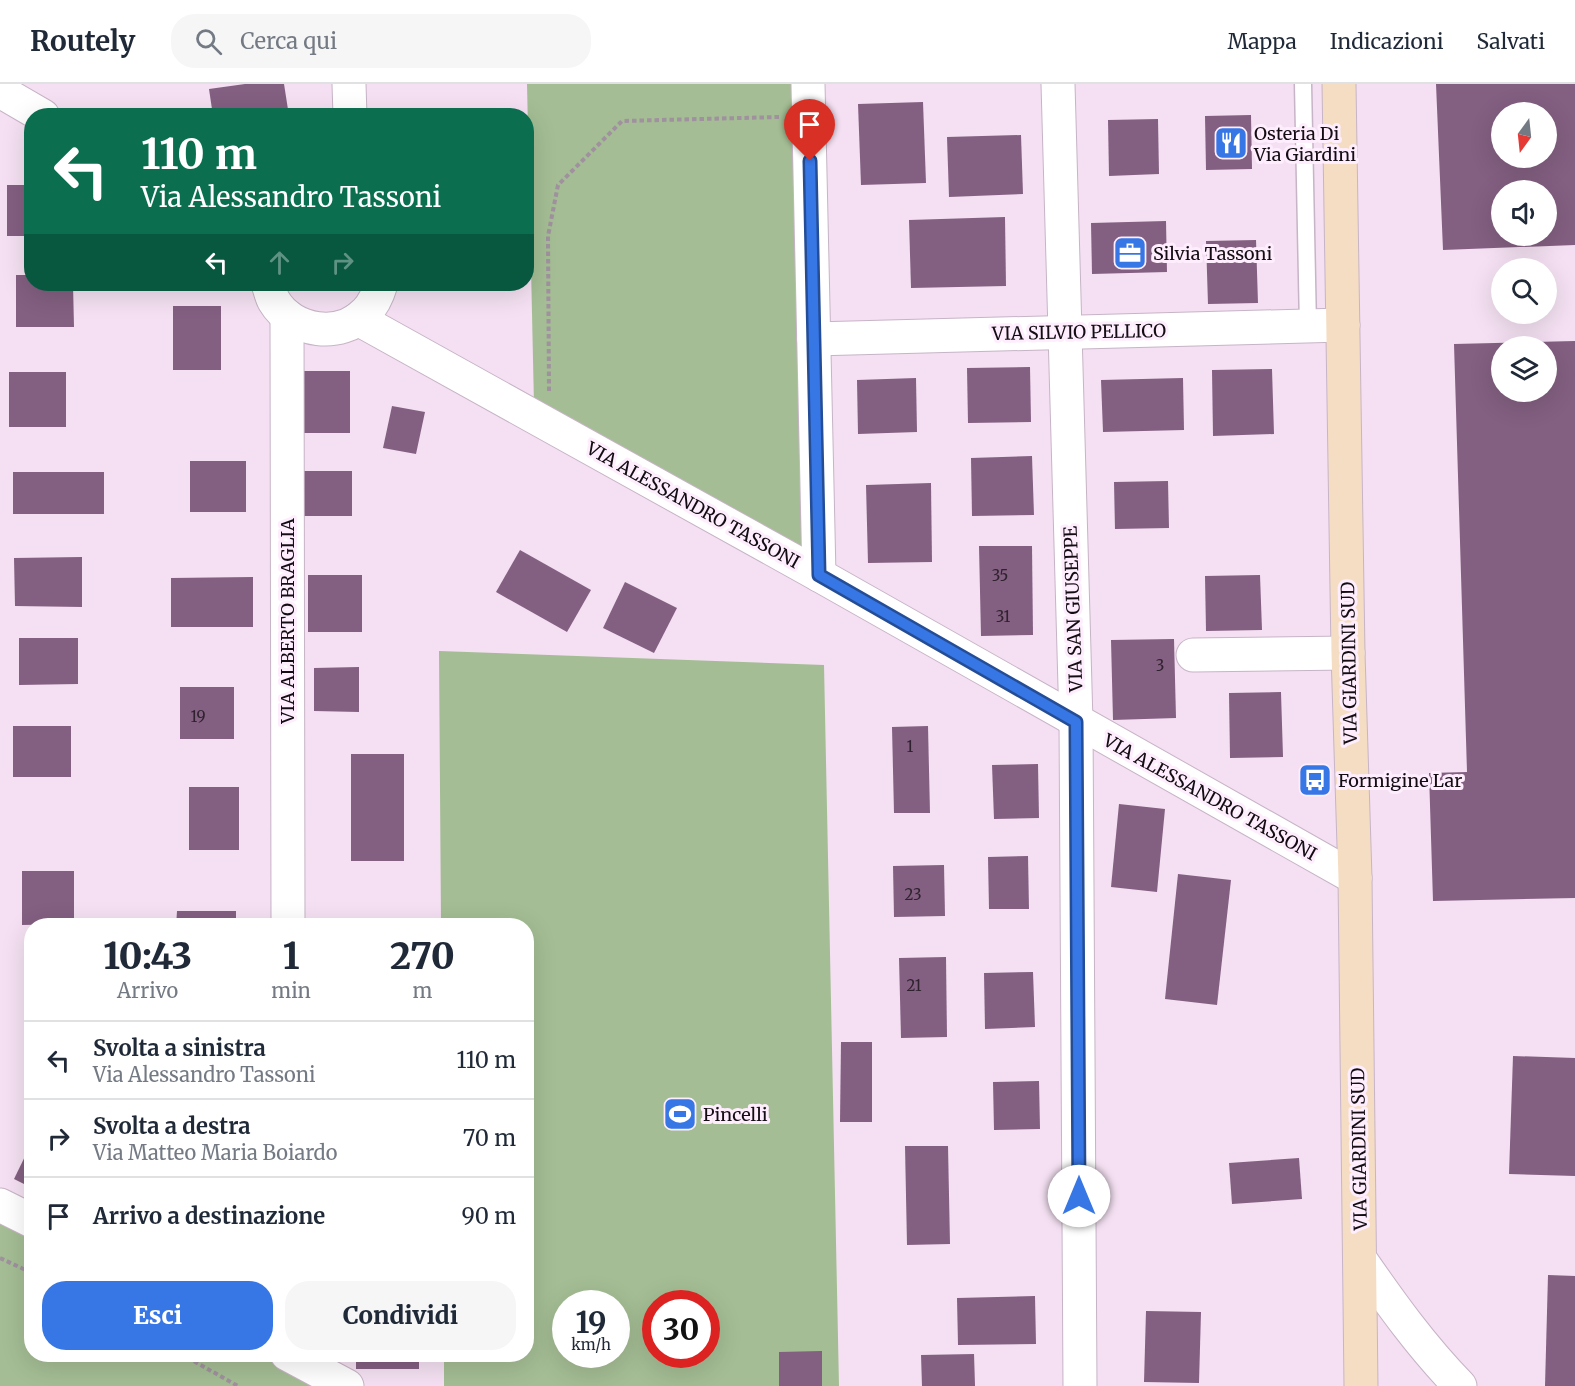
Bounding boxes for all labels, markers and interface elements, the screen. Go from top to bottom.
search box [171,14,591,68]
text: Routely [30,23,135,59]
icon: search [192,25,225,58]
text: Cerca qui [240,27,337,55]
text: Mappa [1227,28,1297,55]
text: Indicazioni [1330,28,1443,55]
text: Salvati [1476,28,1545,55]
pin [784,99,835,161]
north arrow [1491,102,1557,168]
map controls [1491,102,1557,402]
icon: arrive [793,108,826,141]
place label: Osteria Di Via Giardini [1253,122,1356,166]
restaurant icon: Osteria Di Via Giardini [1213,125,1249,161]
text: 110 m [141,128,257,180]
icon: left [42,132,120,210]
text: Via Alessandro Tassoni [141,180,441,214]
button: sound [1491,180,1557,246]
office icon: Silvia Tassoni [1112,235,1148,271]
place label: Silvia Tassoni [1153,242,1273,265]
icon: left [200,246,233,279]
icon: ahead [263,246,296,279]
icon: right [326,246,359,279]
button: search [1491,258,1557,324]
street label: VIA SILVIO PELLICO [991,319,1166,345]
button: layers [1491,336,1557,402]
street label: VIA ALESSANDRO TASSONI [581,436,804,573]
street label: VIA ALBERTO BRAGLIA [276,518,299,725]
street label: VIA SAN GIUSEPPE [1059,525,1087,693]
house number: 35 [992,566,1008,585]
street label: VIA GIARDINI SUD [1336,581,1362,746]
house number: 31 [996,607,1011,626]
house number: 3 [1156,656,1164,675]
house number: 19 [190,707,206,726]
street label: VIA ALESSANDRO TASSONI [1098,728,1321,865]
house number: 1 [907,737,914,756]
bus stop icon: Formigine Lar [1297,762,1333,798]
place label: Formigine Lar [1338,769,1462,792]
house number: 23 [905,885,921,904]
text: 10:43 [103,934,192,979]
text: 1 [283,934,299,979]
text: 270 [390,934,455,979]
house number: 21 [906,976,922,995]
text: Arrivo [117,978,178,1003]
text: min [271,978,311,1003]
text: m [412,978,432,1003]
text: Svolta a sinistra [93,1034,266,1062]
icon: left [42,1044,75,1077]
text: 110 m [457,1046,516,1074]
text: Via Alessandro Tassoni [93,1062,315,1087]
street label: VIA GIARDINI SUD [1346,1067,1372,1232]
sports icon: Pincelli [662,1096,698,1132]
place label: Pincelli [703,1103,768,1126]
text: Svolta a destra [93,1112,250,1140]
icon: right [42,1122,75,1155]
text: 70 m [463,1124,516,1152]
text: Via Matteo Maria Boiardo [93,1140,337,1165]
position arrow [1047,1164,1111,1228]
icon: arrive [42,1200,75,1233]
text: Arrivo a destinazione [93,1202,325,1230]
text: 90 m [461,1202,516,1230]
button: Esci [42,1281,273,1350]
button: Condividi [285,1281,516,1350]
speed limit sign: 30 [642,1290,720,1368]
text: 19 [575,1303,607,1341]
text: km/h [571,1335,611,1354]

